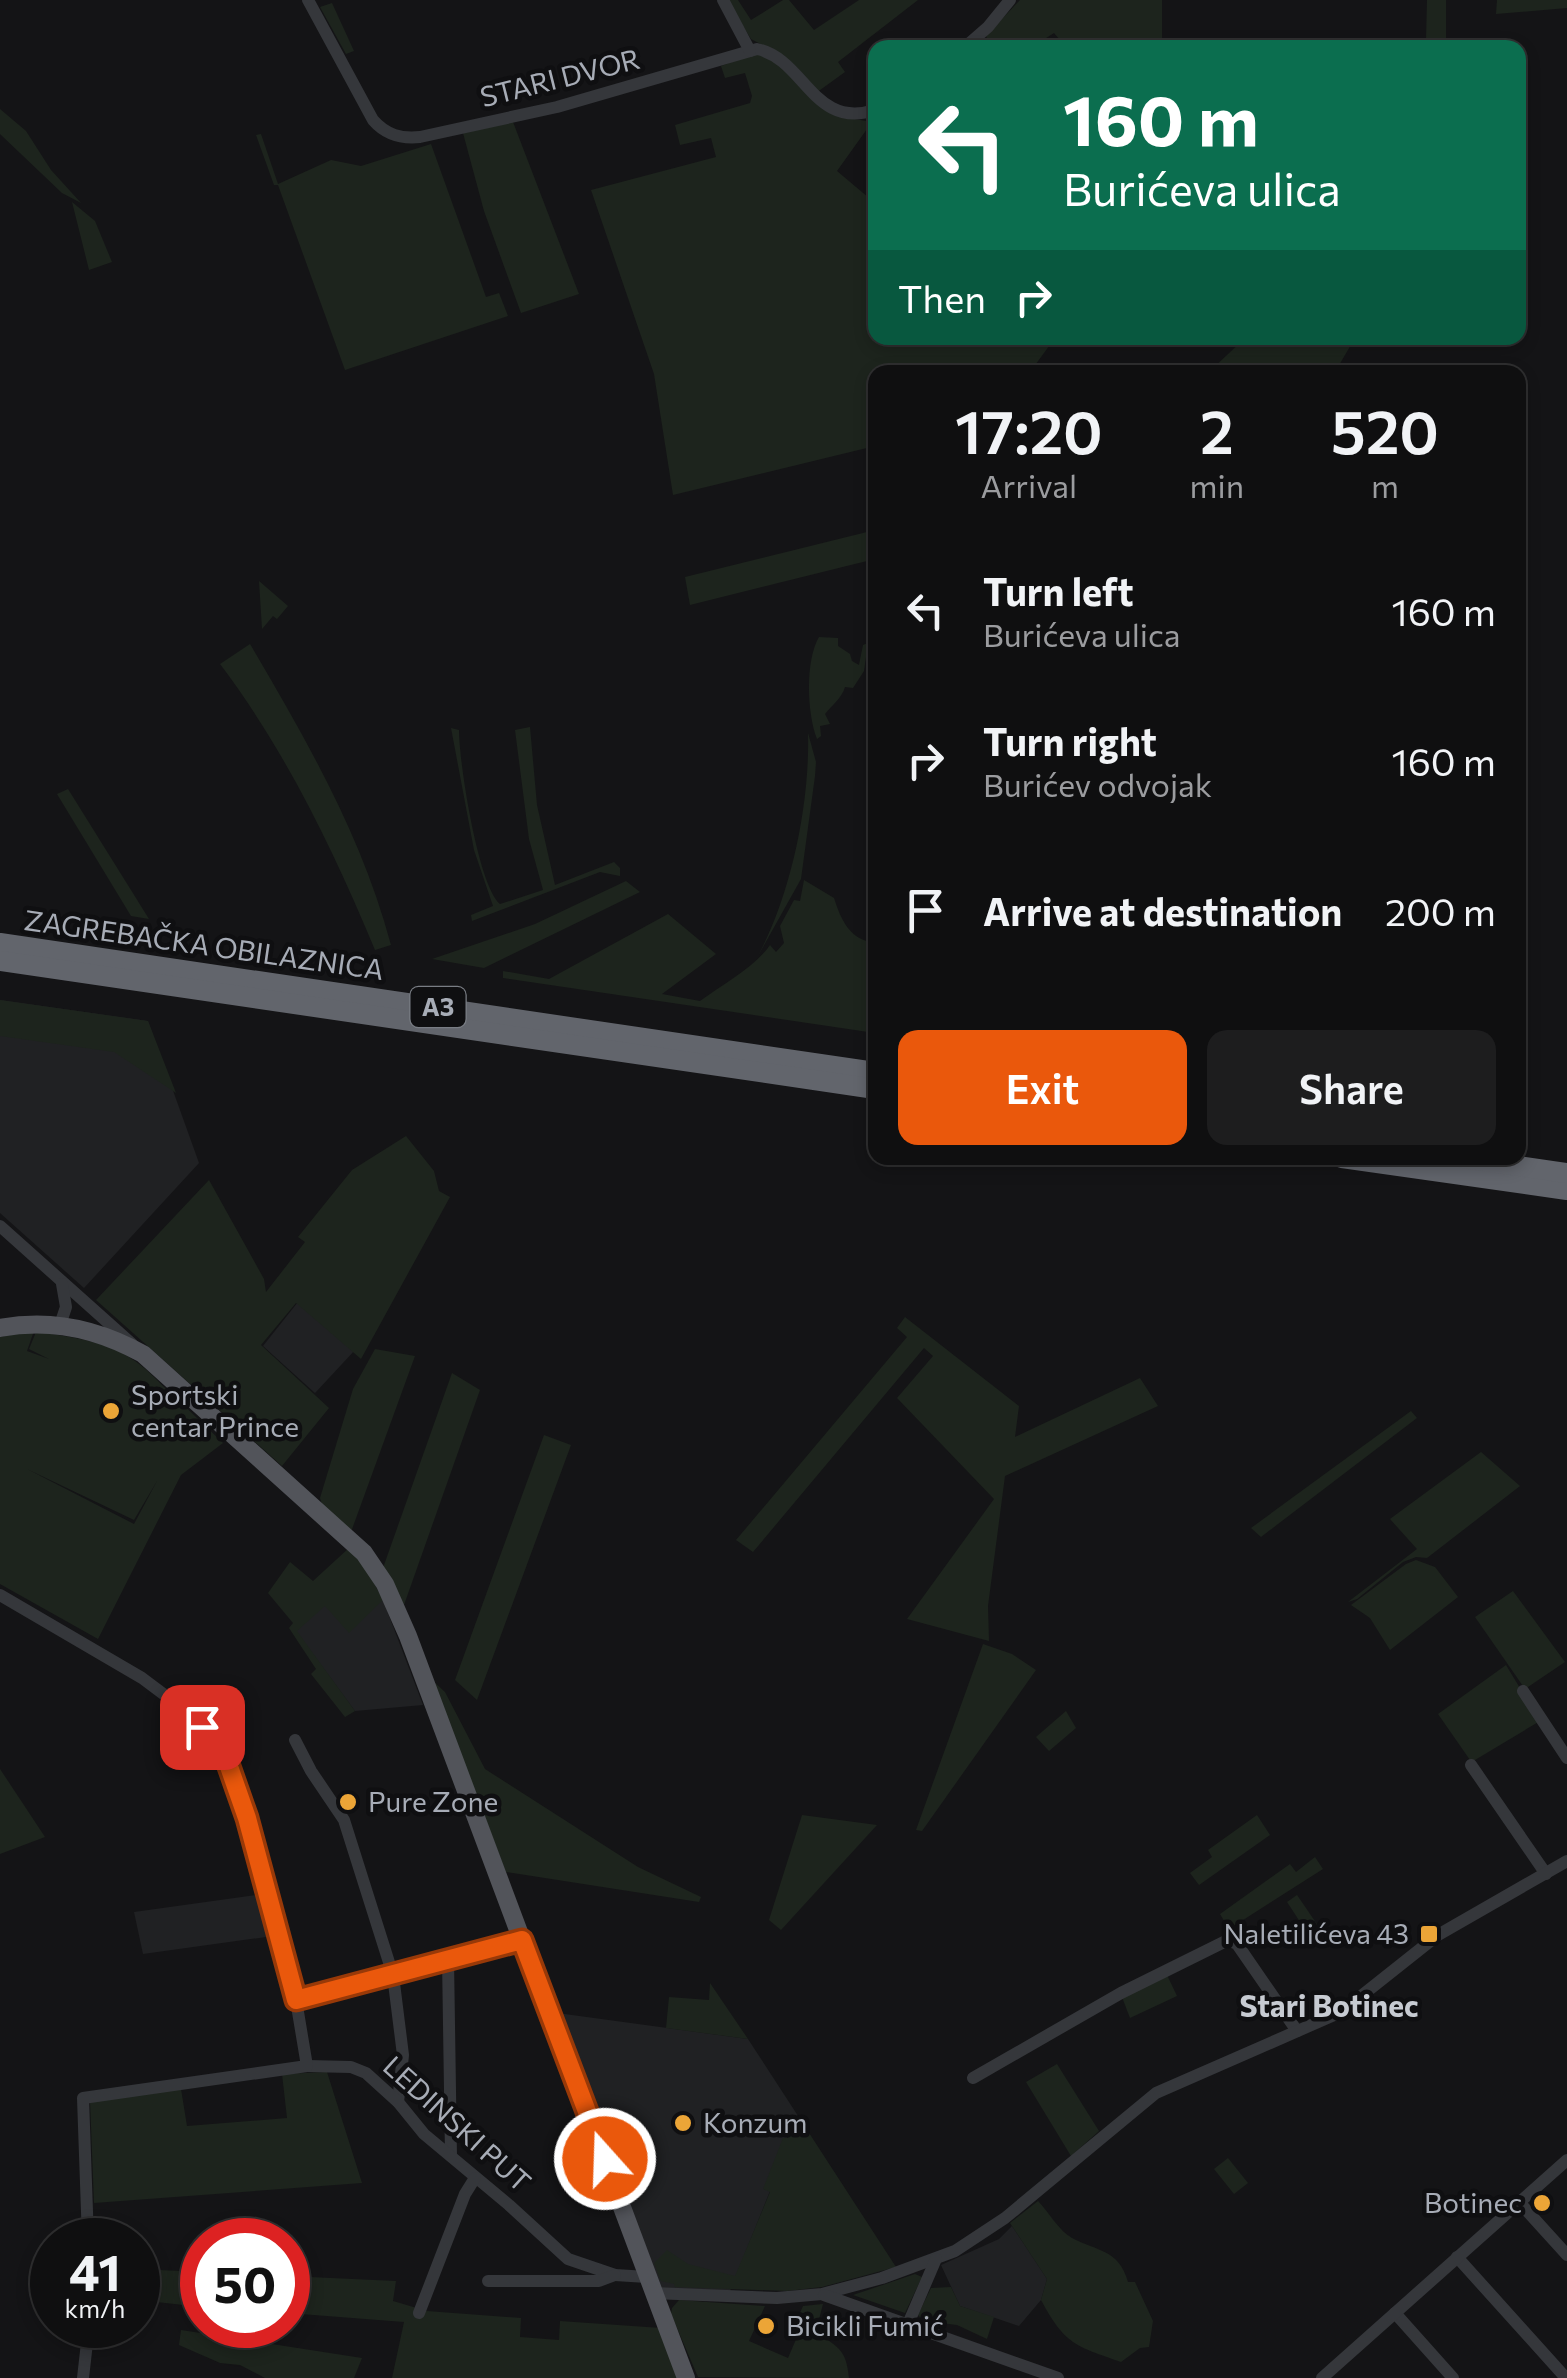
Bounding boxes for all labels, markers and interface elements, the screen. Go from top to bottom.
street label: STARI DVOR [477,41,643,113]
text: 160 m [1063,75,1259,160]
icon: left [898,80,1028,210]
text: Burićeva ulica [1063,160,1341,215]
icon: right [1006,270,1061,325]
text: Then [898,274,986,321]
text: 17:20 [955,393,1103,466]
text: 2 [1200,393,1234,466]
text: 520 [1331,393,1439,466]
text: Arrival [980,465,1077,505]
text: min [1190,465,1244,505]
text: m [1371,465,1399,505]
text: Turn left [983,567,1134,614]
icon: left [898,583,953,638]
text: 160 m [1391,587,1496,634]
text: Burićeva ulica [983,614,1181,654]
text: Turn right [983,717,1157,764]
icon: right [898,733,953,788]
text: 160 m [1391,737,1496,784]
text: Burićev odvojak [983,764,1212,804]
icon: arrive [898,883,953,938]
text: Arrive at destination [983,887,1342,934]
text: 200 m [1385,887,1496,934]
street label: ZAGREBAČKA OBILAZNICA [22,902,386,986]
road number: A3 [410,987,466,1027]
button: Exit [898,1030,1187,1145]
button: Share [1207,1030,1496,1145]
place label: Sportski centar Prince [131,1377,299,1443]
marker: Sportski centar Prince [100,1400,122,1422]
pin [160,1685,245,1770]
icon: arrive [175,1700,230,1755]
place label: Pure Zone [368,1784,498,1818]
marker: Pure Zone [337,1791,359,1813]
place label: Naletilićeva 43 [1223,1916,1409,1950]
marker: Naletilićeva 43 [1418,1923,1440,1945]
district label: Stari Botinec [1239,1986,1419,2023]
street label: LEDINSKI PUT [377,2048,538,2198]
place label: Konzum [703,2105,808,2139]
position arrow [553,2107,657,2211]
marker: Konzum [672,2112,694,2134]
place label: Botinec [1424,2185,1522,2219]
marker: Botinec [1531,2192,1553,2214]
speed limit sign: 50 [180,2218,310,2348]
text: 41 [69,2240,121,2301]
text: km/h [65,2293,125,2323]
place label: Bicikli Fumić [786,2308,944,2342]
marker: Bicikli Fumić [755,2315,777,2337]

